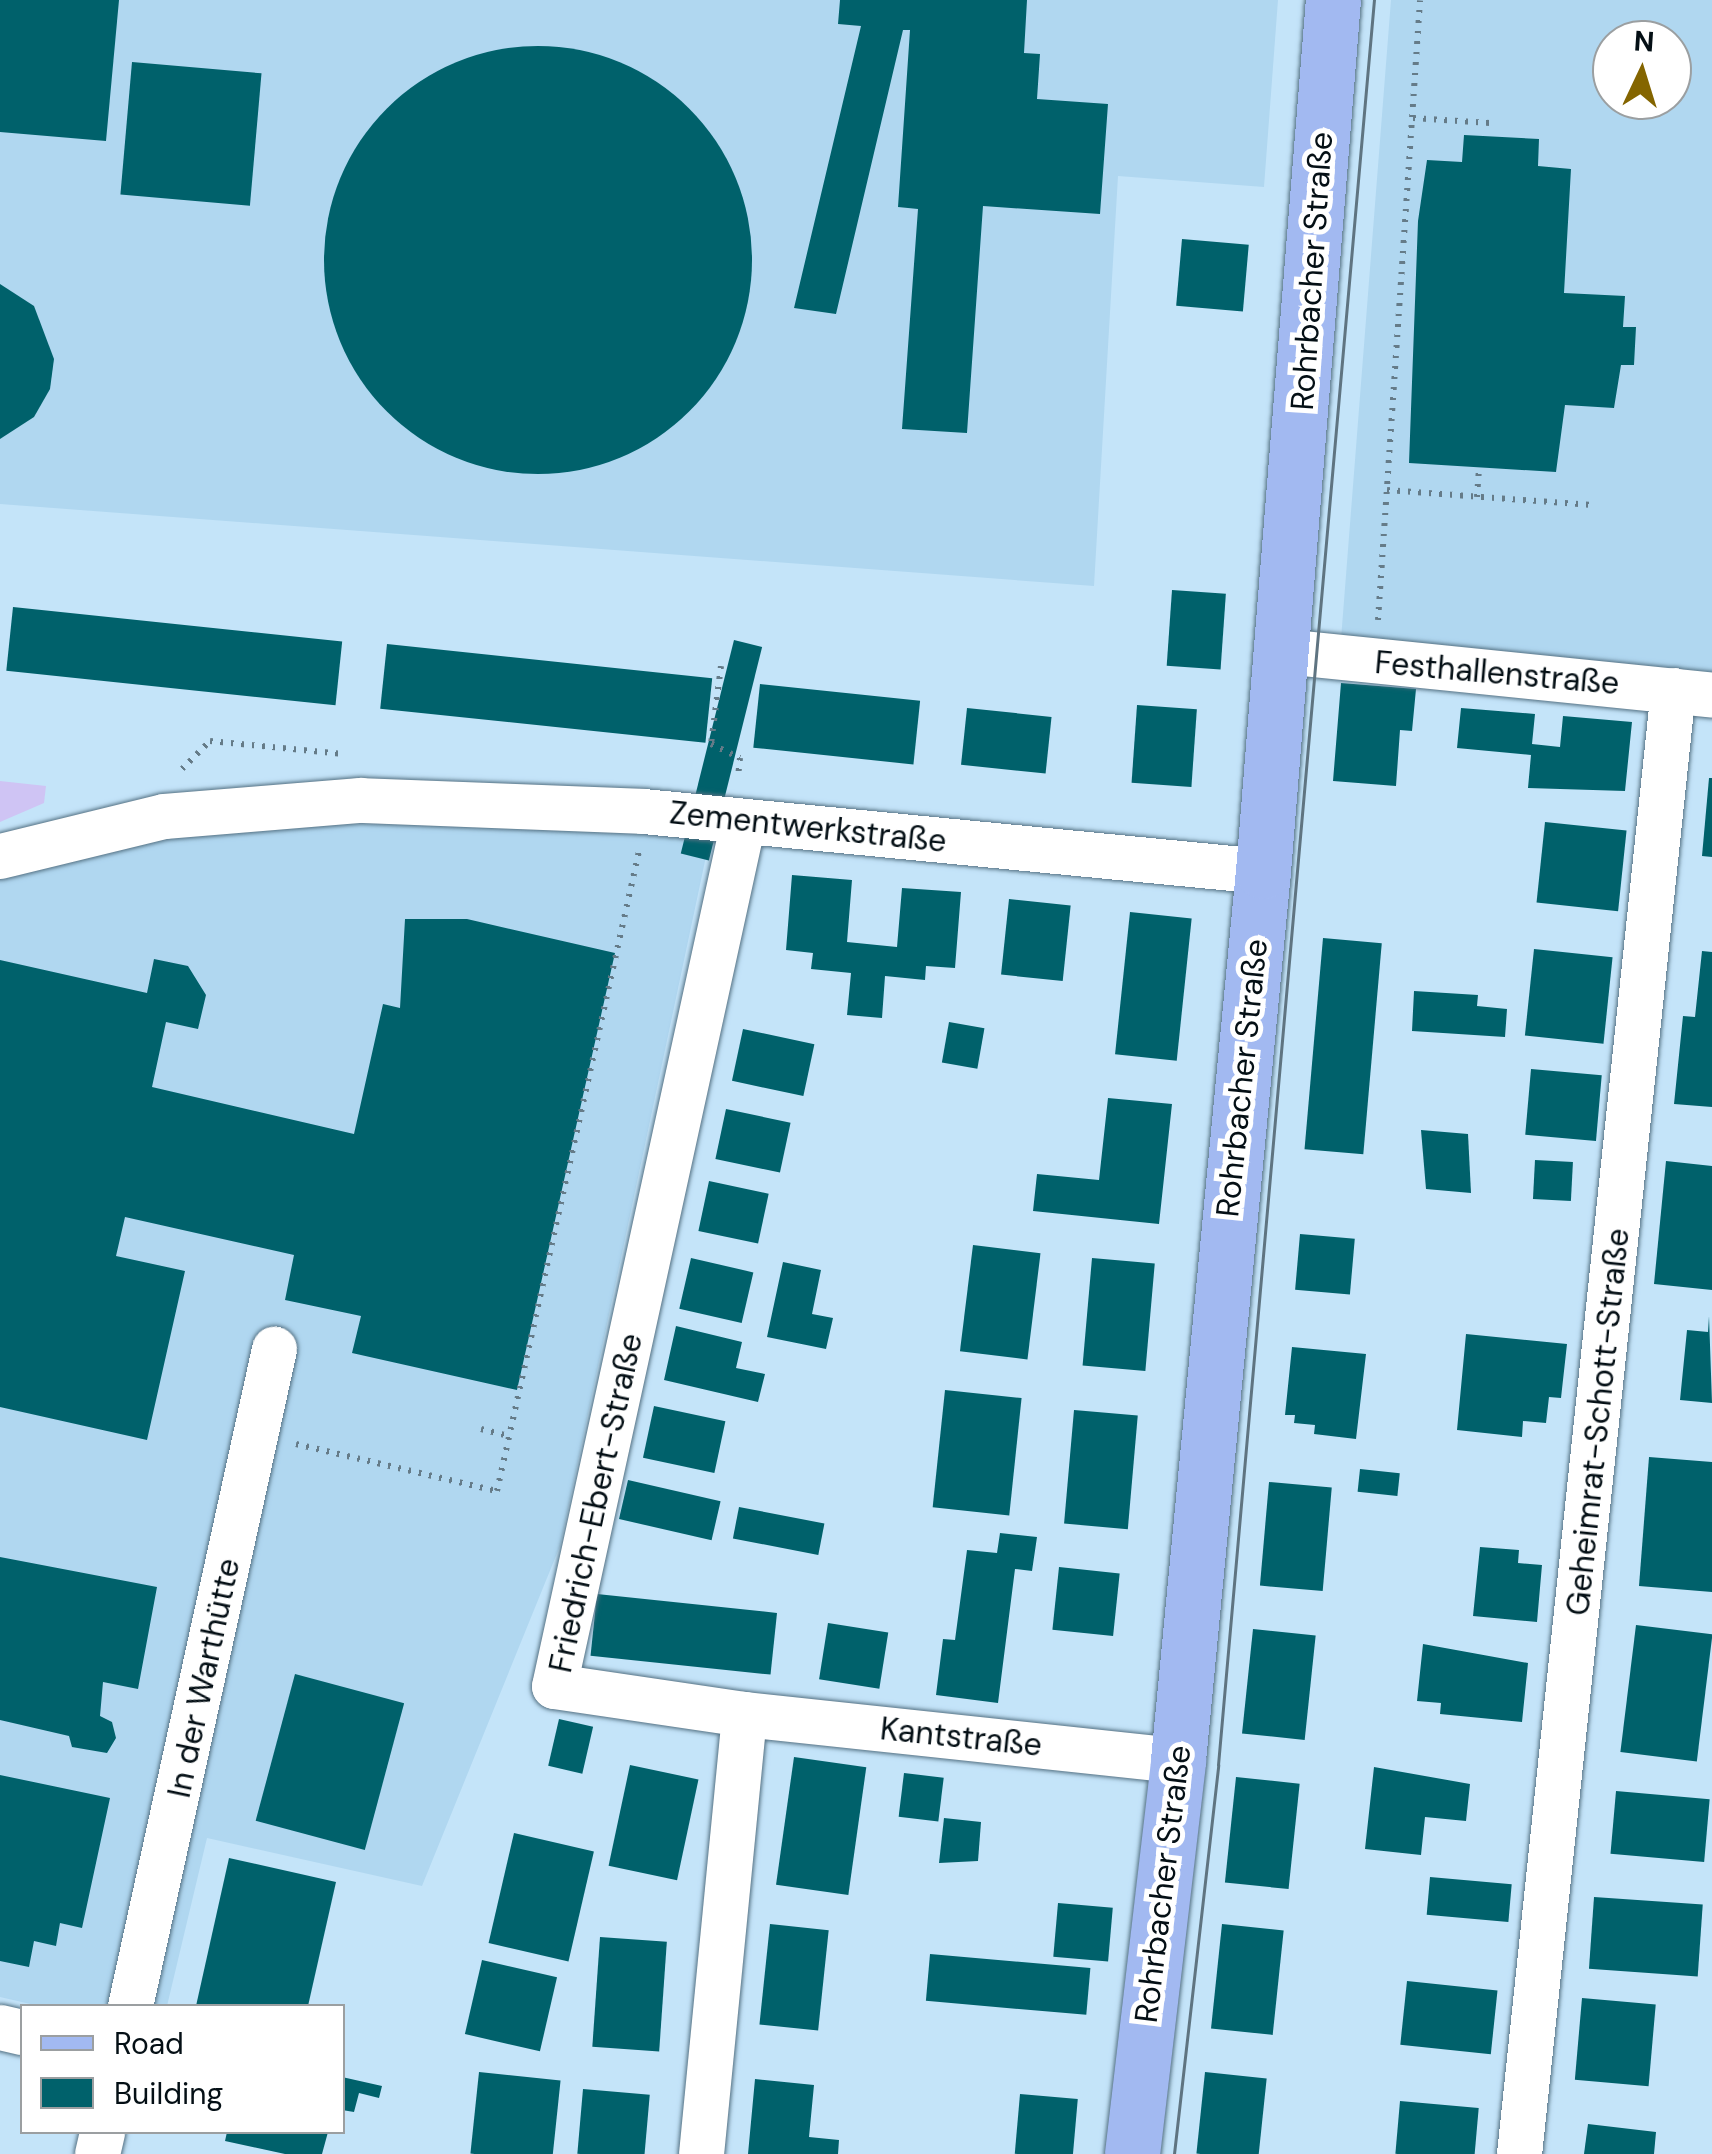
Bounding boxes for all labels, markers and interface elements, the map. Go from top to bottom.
north arrow [1592,20,1692,120]
text: N [1633,22,1655,61]
street label: Rohrbacher Straße [1283,130,1341,412]
street label: Festhallenstraße [1373,643,1621,703]
street label: Zementwerkstraße [668,793,948,861]
street label: Rohrbacher Straße [1208,937,1276,1219]
street label: Geheimrat-Schott-Straße [1559,1227,1637,1617]
street label: Friedrich-Ebert-Straße [541,1330,651,1676]
street label: In der Warthütte [160,1555,248,1801]
street label: Kantstraße [878,1709,1044,1765]
street label: Rohrbacher Straße [1127,1743,1199,2025]
legend [20,2004,345,2134]
text: Road [114,2024,184,2063]
text: Building [114,2074,223,2113]

